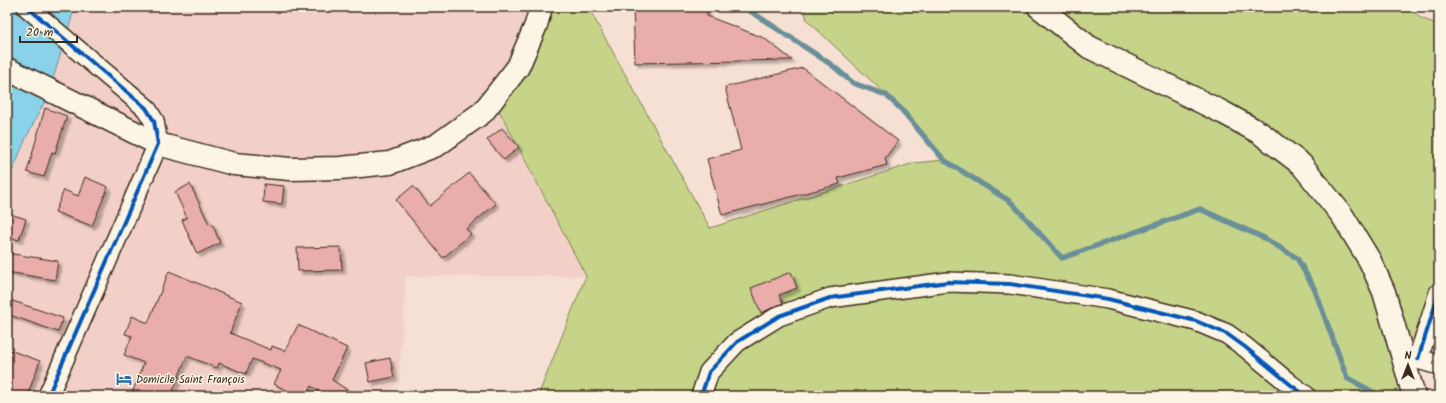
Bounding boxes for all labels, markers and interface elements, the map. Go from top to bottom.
scale bar [20,18,77,44]
text: 20 m [26,23,54,42]
north arrow [1388,345,1428,385]
text: N [1405,347,1412,365]
hotel icon: Domicile Saint François [115,370,133,388]
place label: Domicile Saint François [136,371,245,389]

